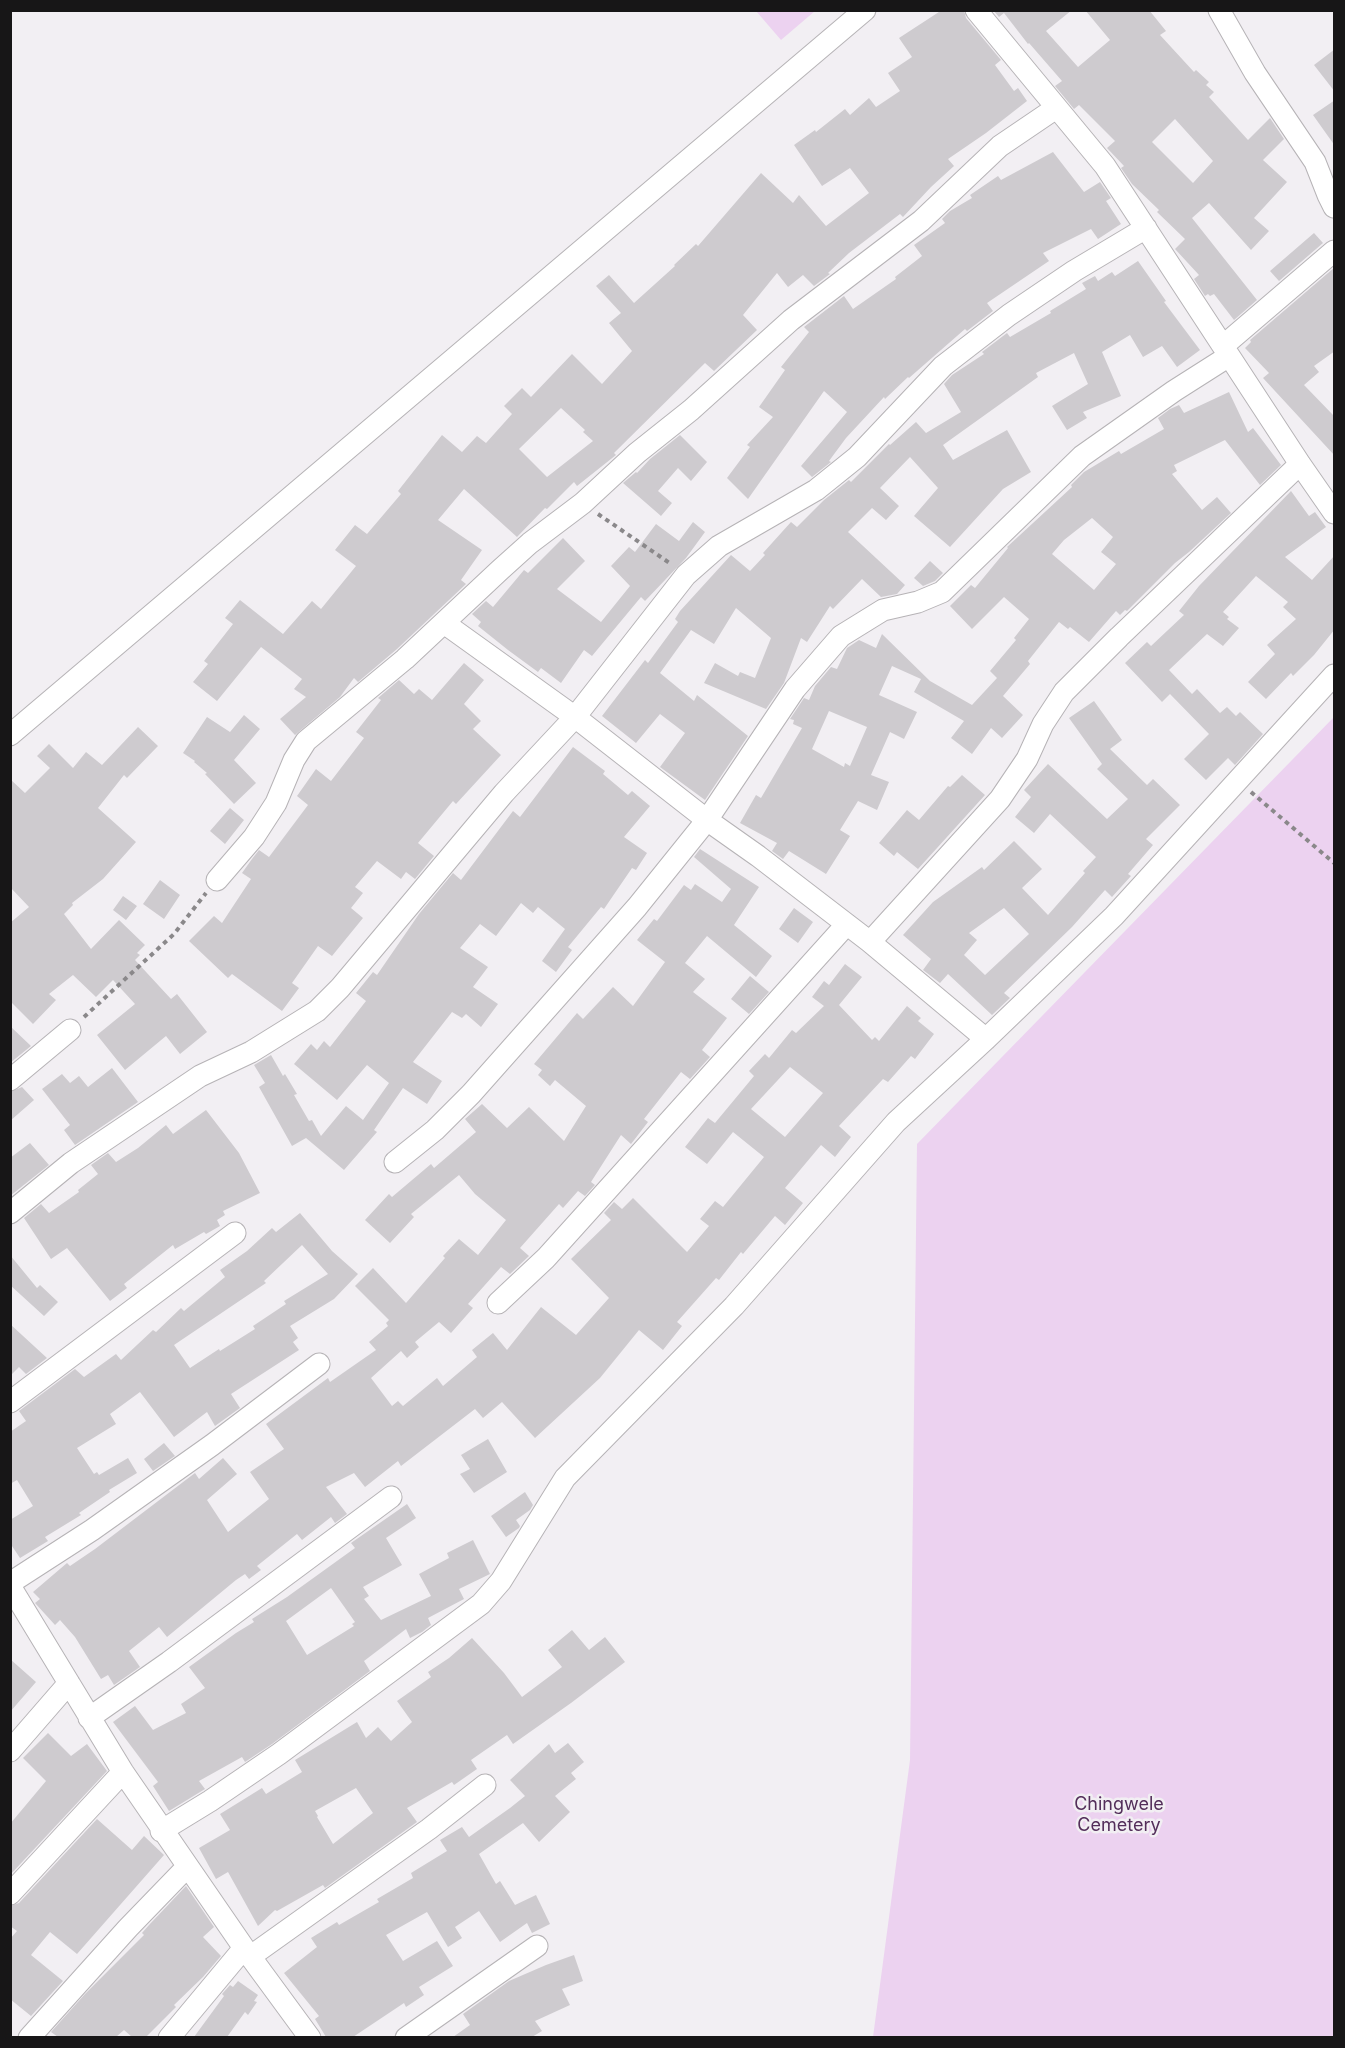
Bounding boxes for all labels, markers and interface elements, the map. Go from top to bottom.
park label: Chingwele Cemetery [1074,1794,1164,1836]

